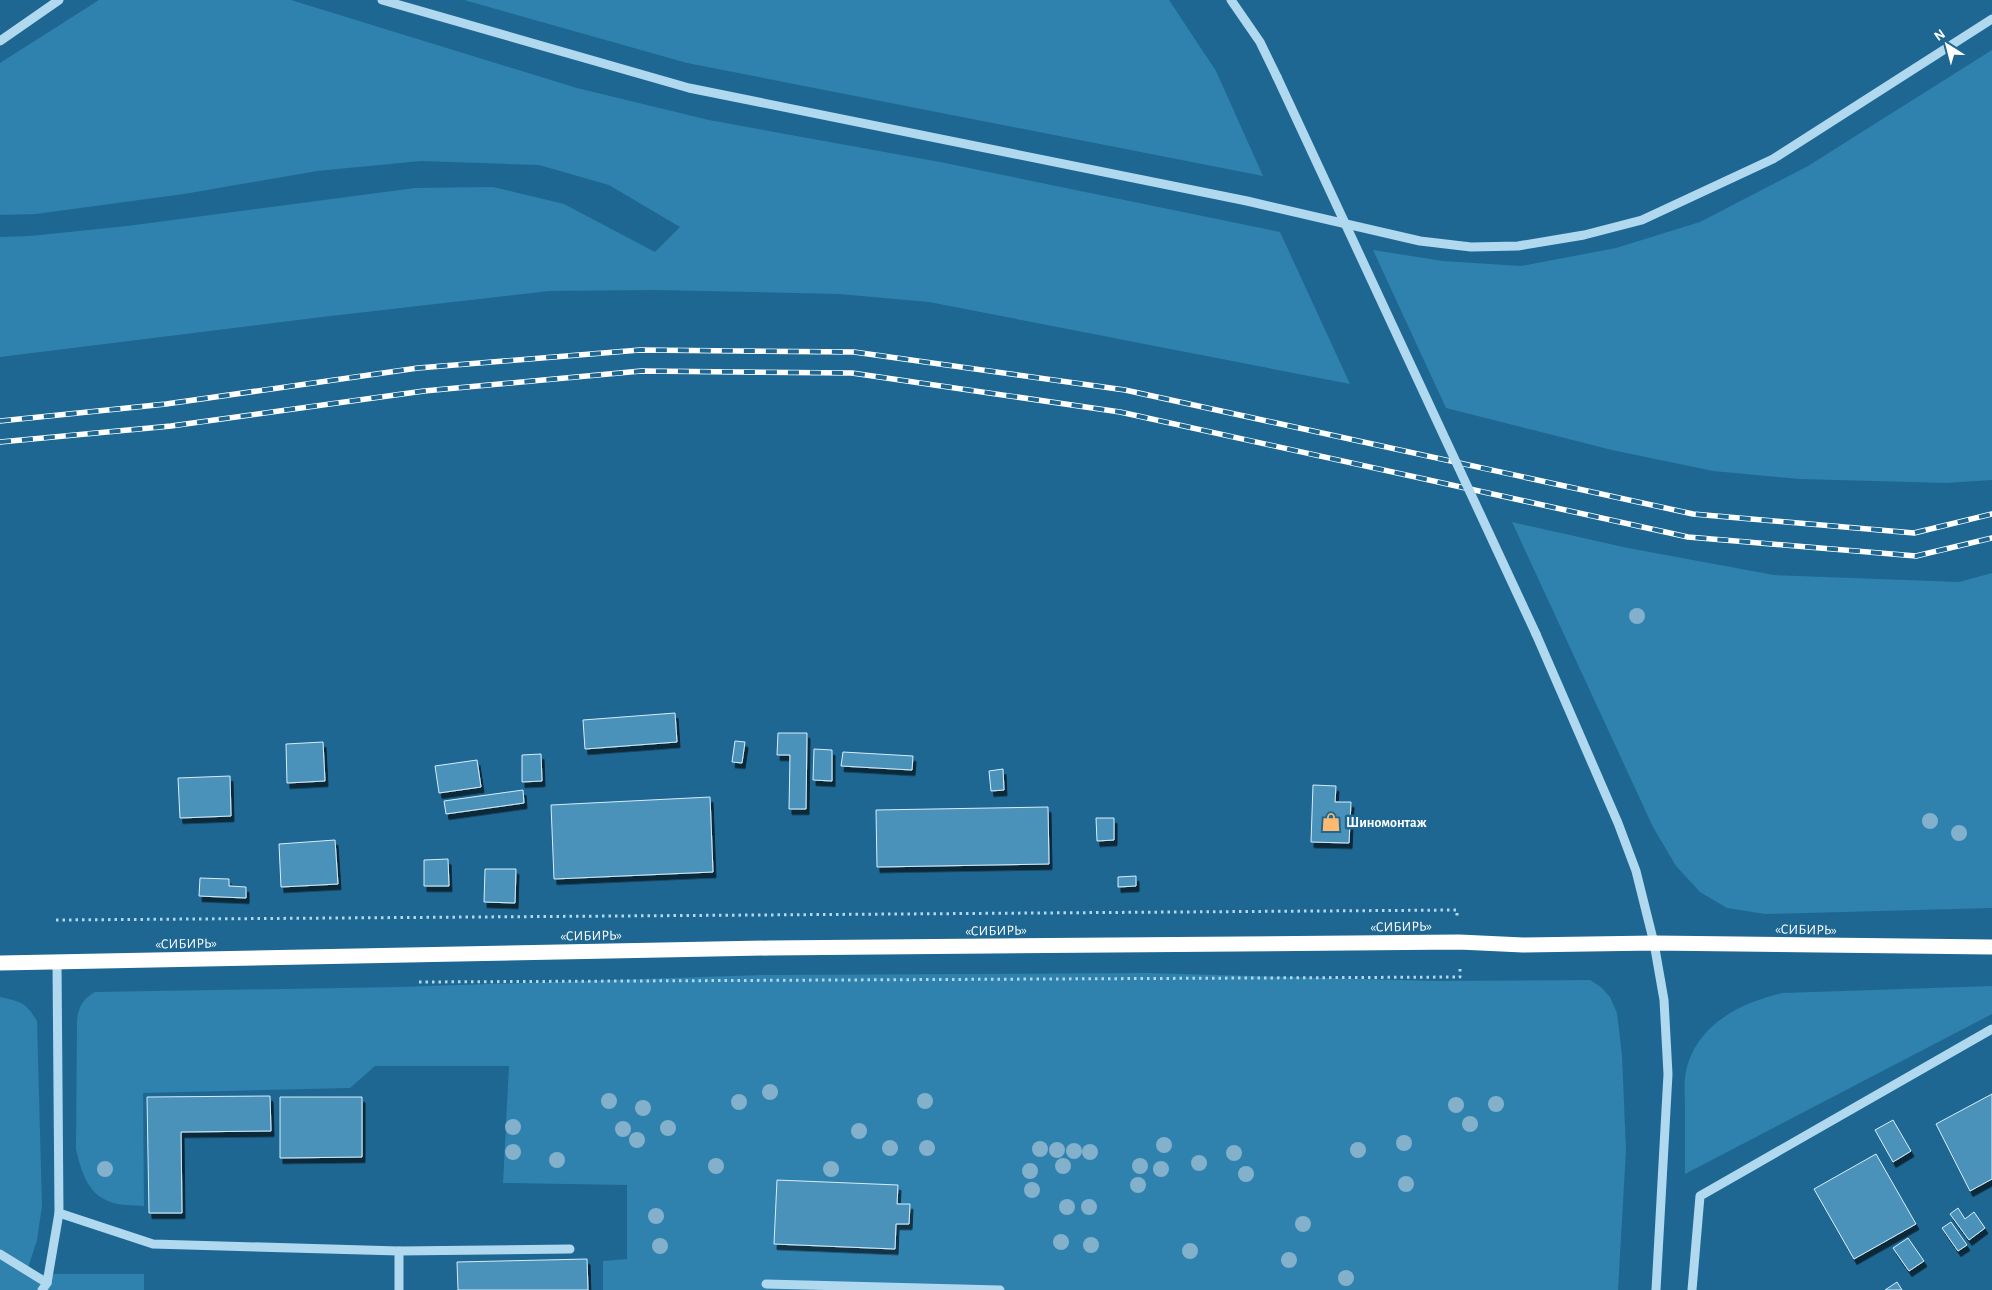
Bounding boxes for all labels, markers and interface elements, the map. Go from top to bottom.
north arrow [1922,20,1972,70]
text: N [1932,27,1948,44]
shop icon: Шиномонтаж [1320,811,1342,833]
place label: Шиномонтаж [1346,816,1427,830]
street label: «СИБИРЬ» [1370,919,1432,935]
street label: «СИБИРЬ» [1775,922,1837,938]
street label: «СИБИРЬ» [965,923,1027,939]
street label: «СИБИРЬ» [560,928,622,944]
street label: «СИБИРЬ» [155,936,217,952]

